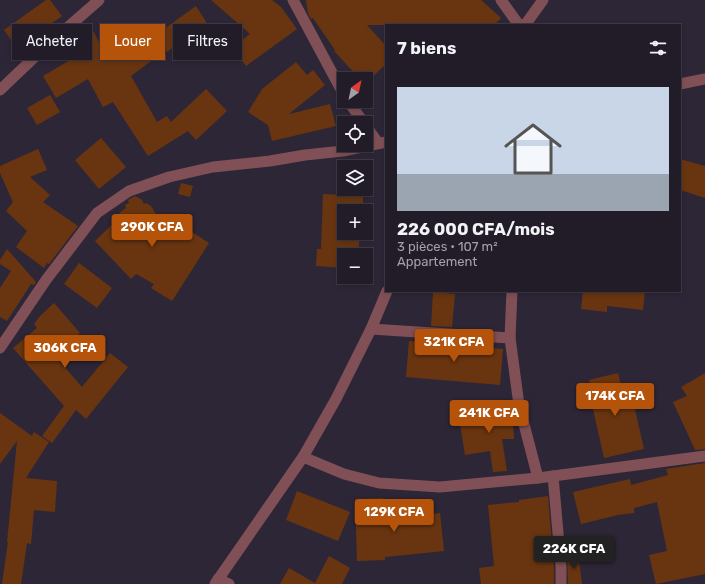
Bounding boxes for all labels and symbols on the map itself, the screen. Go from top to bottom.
north arrow [337,72,373,108]
pin: 290K CFA [111,214,193,248]
pin: 321K CFA [413,329,495,363]
pin: 306K CFA [24,335,106,369]
pin: 174K CFA [574,383,656,417]
pin: 241K CFA [448,400,530,434]
pin: 129K CFA [353,499,435,533]
pin: 226K CFA [533,536,615,570]

